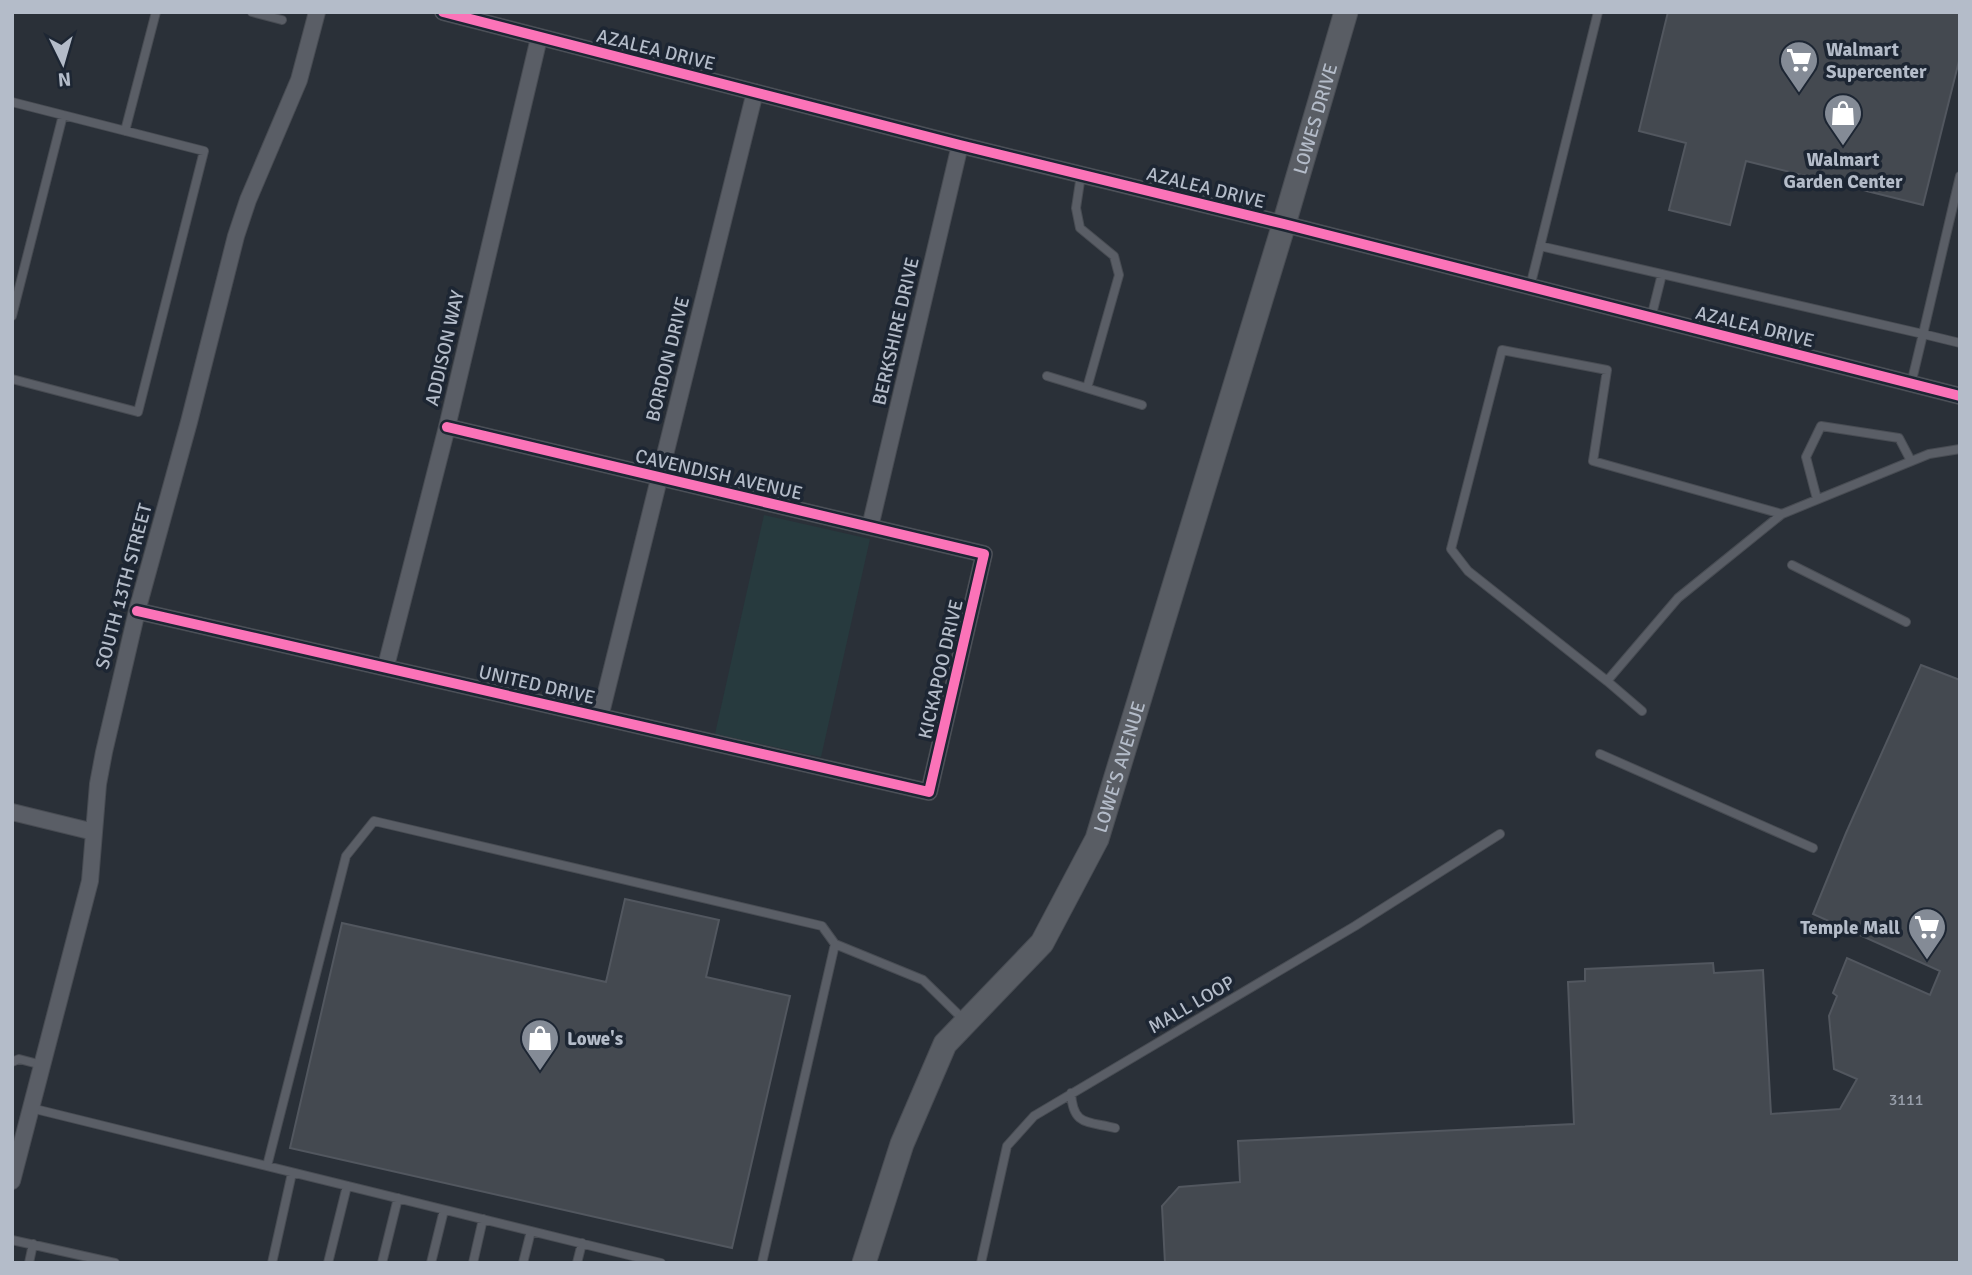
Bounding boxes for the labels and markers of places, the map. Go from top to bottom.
place label: Walmart Supercenter [1826,38,1927,84]
supermarket icon: Walmart Supercenter [1778,39,1820,94]
shop icon: Walmart Garden Center [1822,92,1864,147]
place label: Walmart Garden Center [1784,148,1903,194]
supermarket icon: Temple Mall [1906,906,1948,961]
place label: Temple Mall [1800,916,1900,940]
shop icon: Lowe's [519,1017,561,1072]
place label: Lowe's [567,1027,623,1051]

